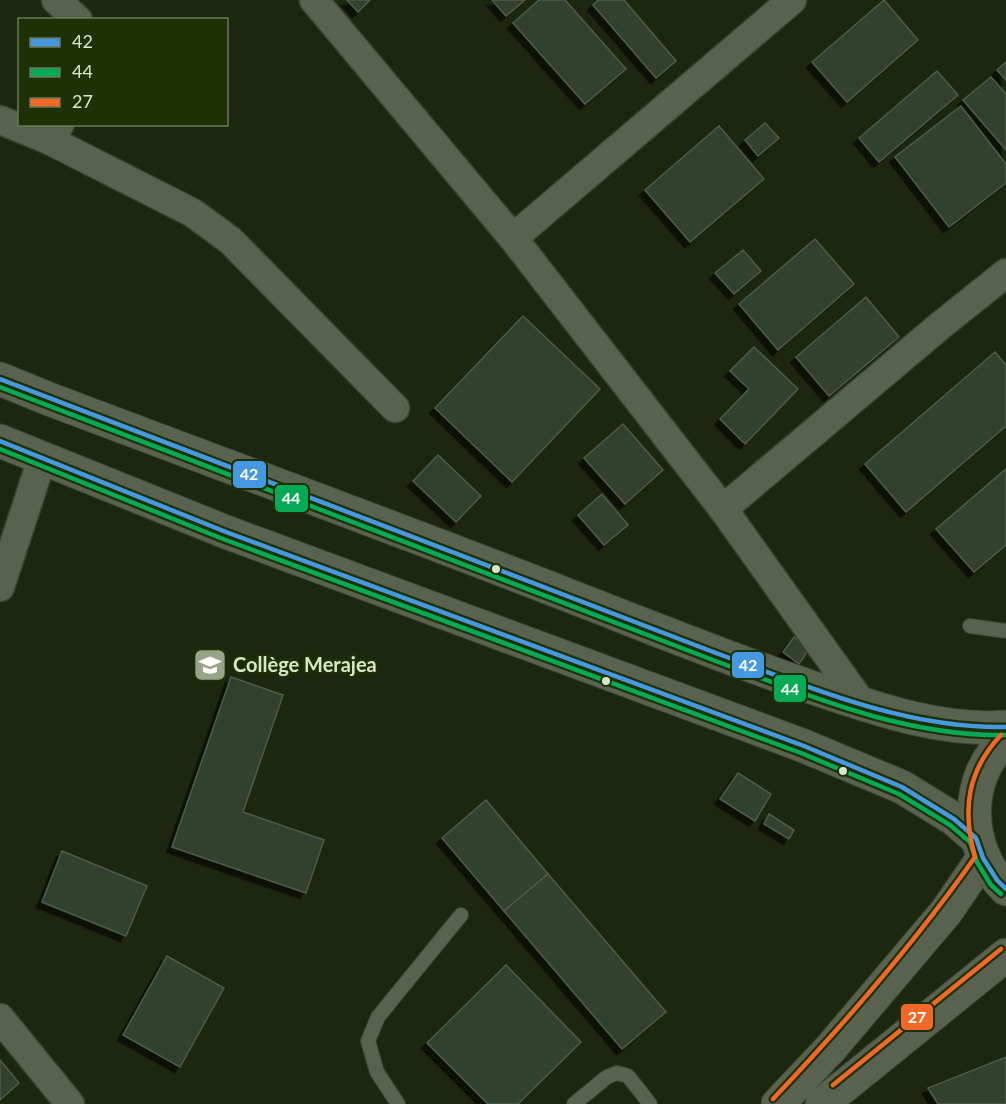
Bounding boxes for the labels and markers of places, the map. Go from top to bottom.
unlabelled marker [490,563,502,575]
school or university icon: Collège Merajea [192,647,228,683]
place label: Collège Merajea [233,652,377,676]
unlabelled marker [600,675,612,687]
unlabelled marker [837,765,849,777]

